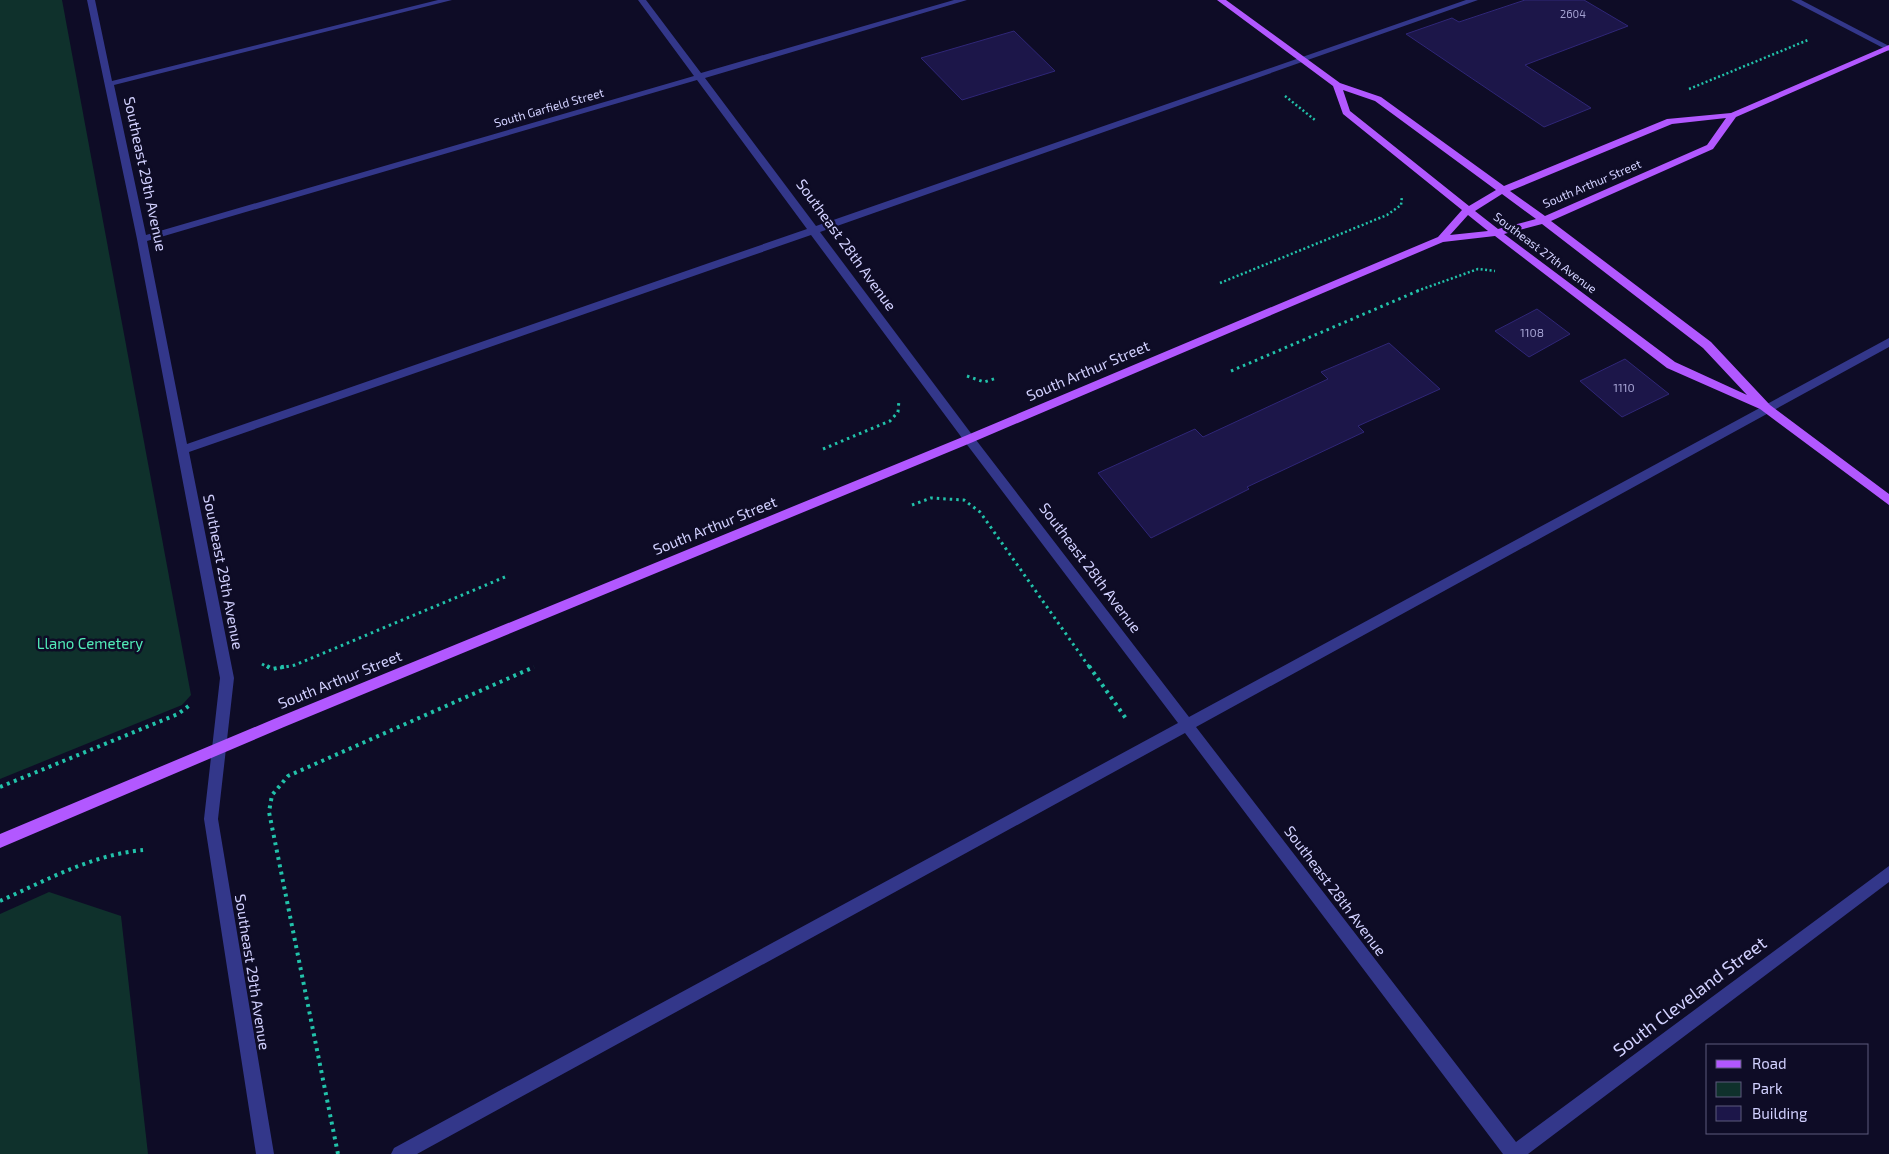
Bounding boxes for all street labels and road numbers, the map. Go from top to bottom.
street label: South Garfield Street [492,85,606,129]
street label: Southeast 29th Avenue [121,95,171,253]
street label: South Arthur Street [1540,156,1643,210]
street label: Southeast 28th Avenue [793,175,901,314]
street label: Southeast 27th Avenue [1491,209,1600,296]
street label: South Arthur Street [1023,336,1152,404]
street label: South Arthur Street [650,492,779,558]
street label: Southeast 29th Avenue [200,493,248,651]
street label: Southeast 28th Avenue [1036,499,1146,636]
street label: South Arthur Street [275,646,404,712]
street label: Southeast 28th Avenue [1281,822,1391,959]
street label: Southeast 29th Avenue [232,893,274,1051]
street label: South Cleveland Street [1608,931,1771,1061]

